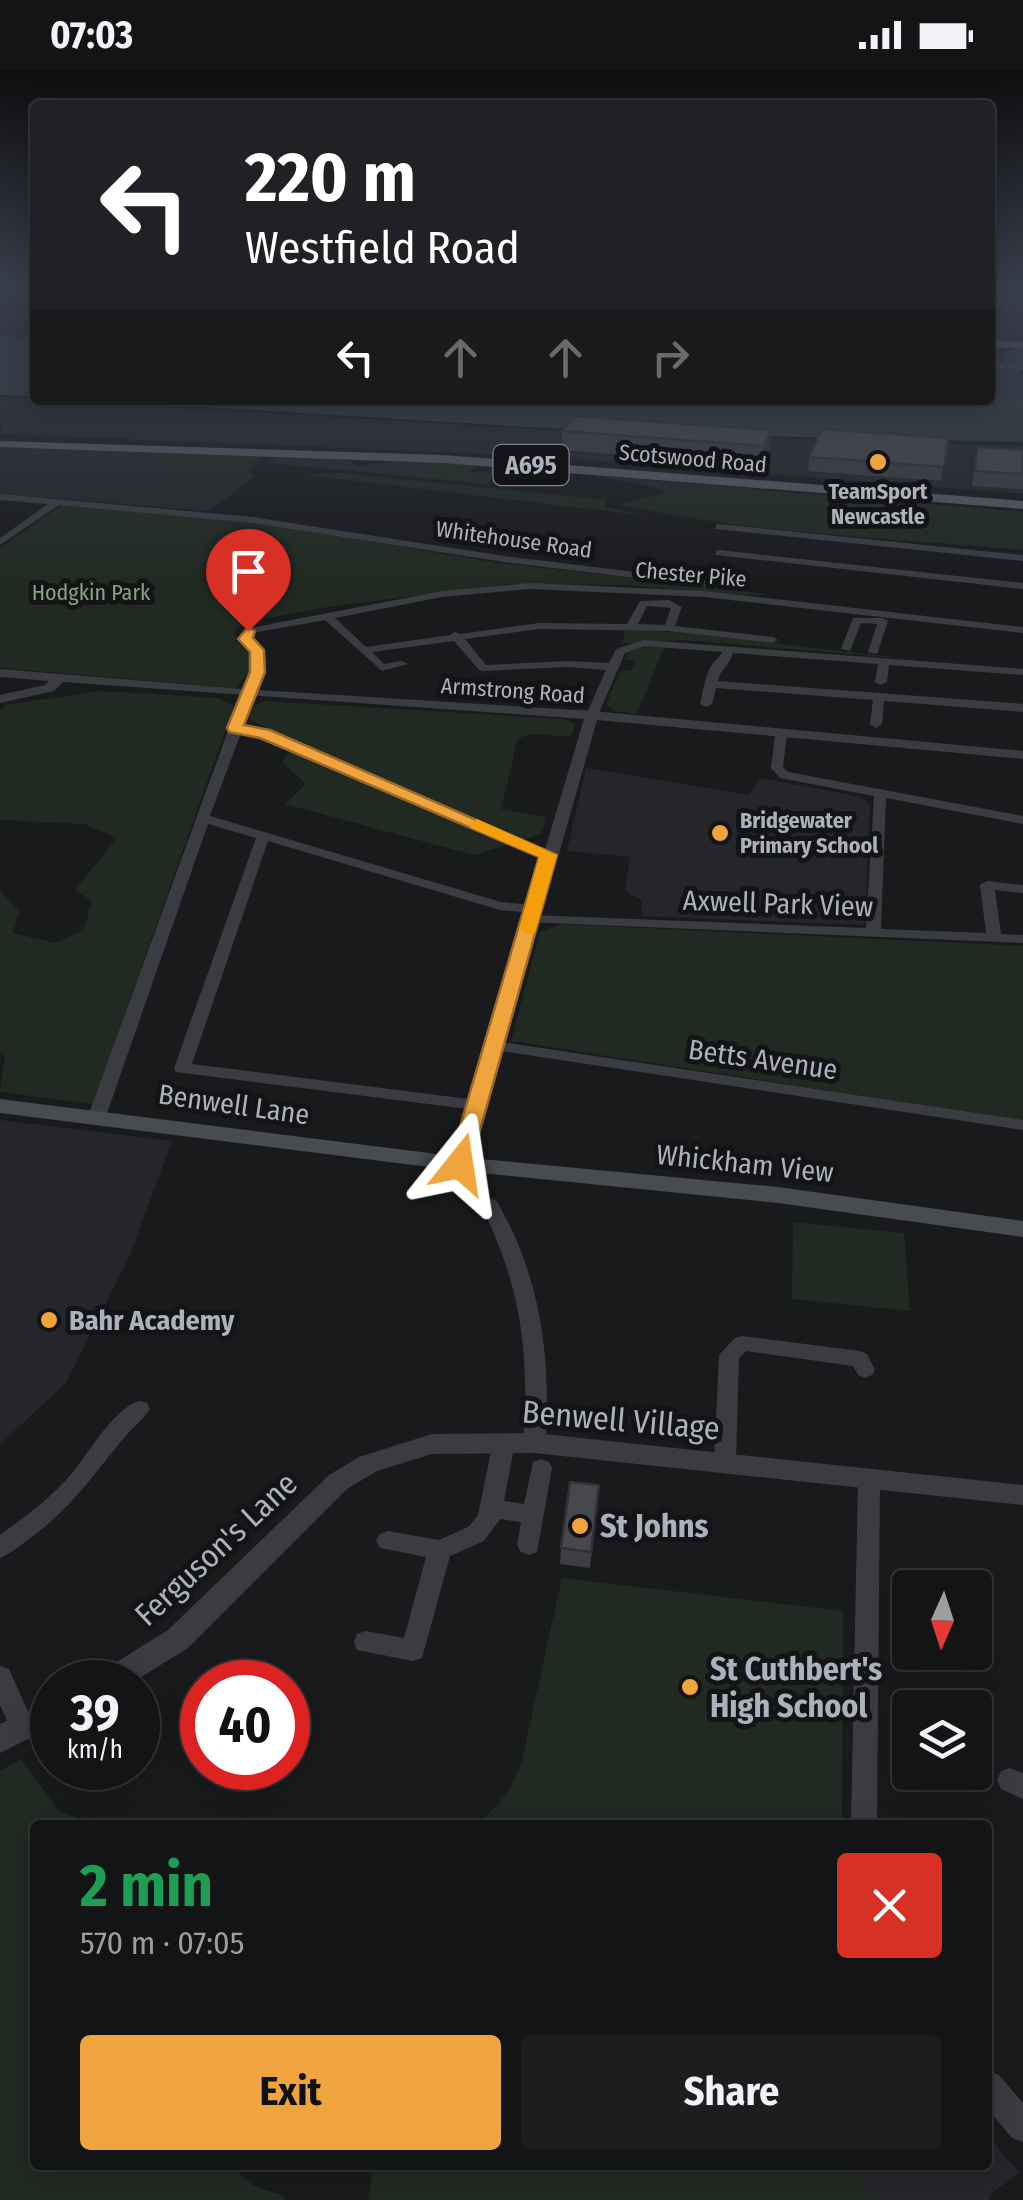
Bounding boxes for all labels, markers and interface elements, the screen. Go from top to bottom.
text: 07:03 [50,12,133,58]
text: 220 m [245,136,416,220]
icon: left [80,140,210,270]
text: Westfield Road [245,221,520,275]
icon: left [328,330,383,385]
icon: ahead [433,330,488,385]
icon: ahead [538,330,593,385]
icon: right [643,330,698,385]
street label: Scotswood Road [618,439,768,478]
road number: A695 [494,445,568,485]
marker: TeamSport Newcastle [867,451,889,473]
place label: TeamSport Newcastle [828,478,928,530]
street label: Whitehouse Road [434,515,594,564]
pin [206,529,291,632]
icon: arrive [221,544,276,599]
street label: Chester Pike [634,556,748,593]
park label: Hodgkin Park [32,579,151,606]
street label: Armstrong Road [440,672,586,709]
place label: Bridgewater Primary School [740,807,879,859]
marker: Bridgewater Primary School [709,822,731,844]
street label: Axwell Park View [682,884,874,923]
street label: Betts Avenue [686,1033,840,1086]
street label: Benwell Lane [156,1078,311,1131]
position arrow [408,1112,512,1216]
street label: Whickham View [655,1138,835,1189]
place label: Bahr Academy [69,1304,235,1337]
marker: Bahr Academy [38,1309,60,1331]
street label: Benwell Village [521,1392,721,1448]
street label: Ferguson's Lane [127,1464,305,1634]
place label: St Johns [600,1507,708,1545]
marker: St Johns [569,1515,591,1537]
north arrow [892,1570,992,1670]
map controls [892,1570,992,1790]
place label: St Cuthbert's High School [710,1650,882,1725]
speed limit sign: 40 [180,1660,310,1790]
marker: St Cuthbert's High School [679,1676,701,1698]
text: 39 [70,1683,120,1743]
button: layers [892,1690,992,1790]
text: km/h [67,1735,123,1765]
text: 2 min [80,1850,213,1922]
button: close [837,1853,942,1958]
text: 570 m · 07:05 [80,1924,244,1962]
button: Exit [80,2035,501,2150]
button: Share [521,2035,942,2150]

